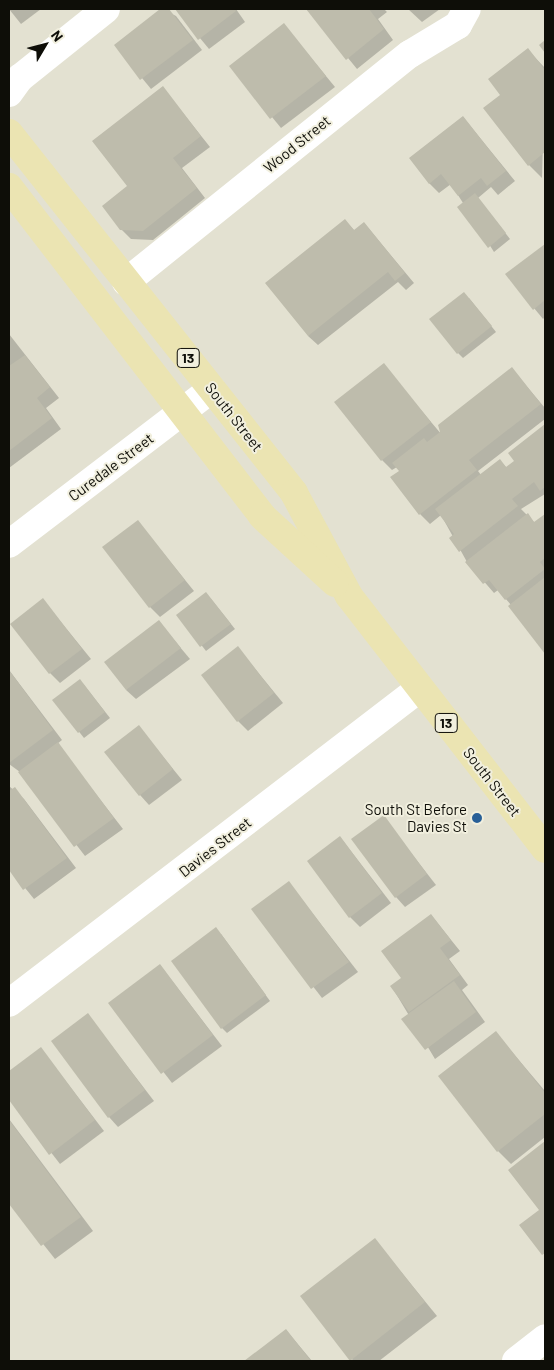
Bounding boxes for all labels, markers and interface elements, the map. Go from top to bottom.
north arrow [20,20,70,70]
text: N [48,27,67,45]
street label: Wood Street [260,112,334,176]
road number: 13 [176,346,200,369]
street label: South Street [202,379,266,455]
street label: Curedale Street [65,429,157,505]
road number: 13 [434,711,458,734]
street label: South Street [460,744,524,820]
place label: South St Before Davies St [365,800,467,835]
marker: South St Before Davies St [471,812,483,824]
street label: Davies Street [175,813,255,881]

